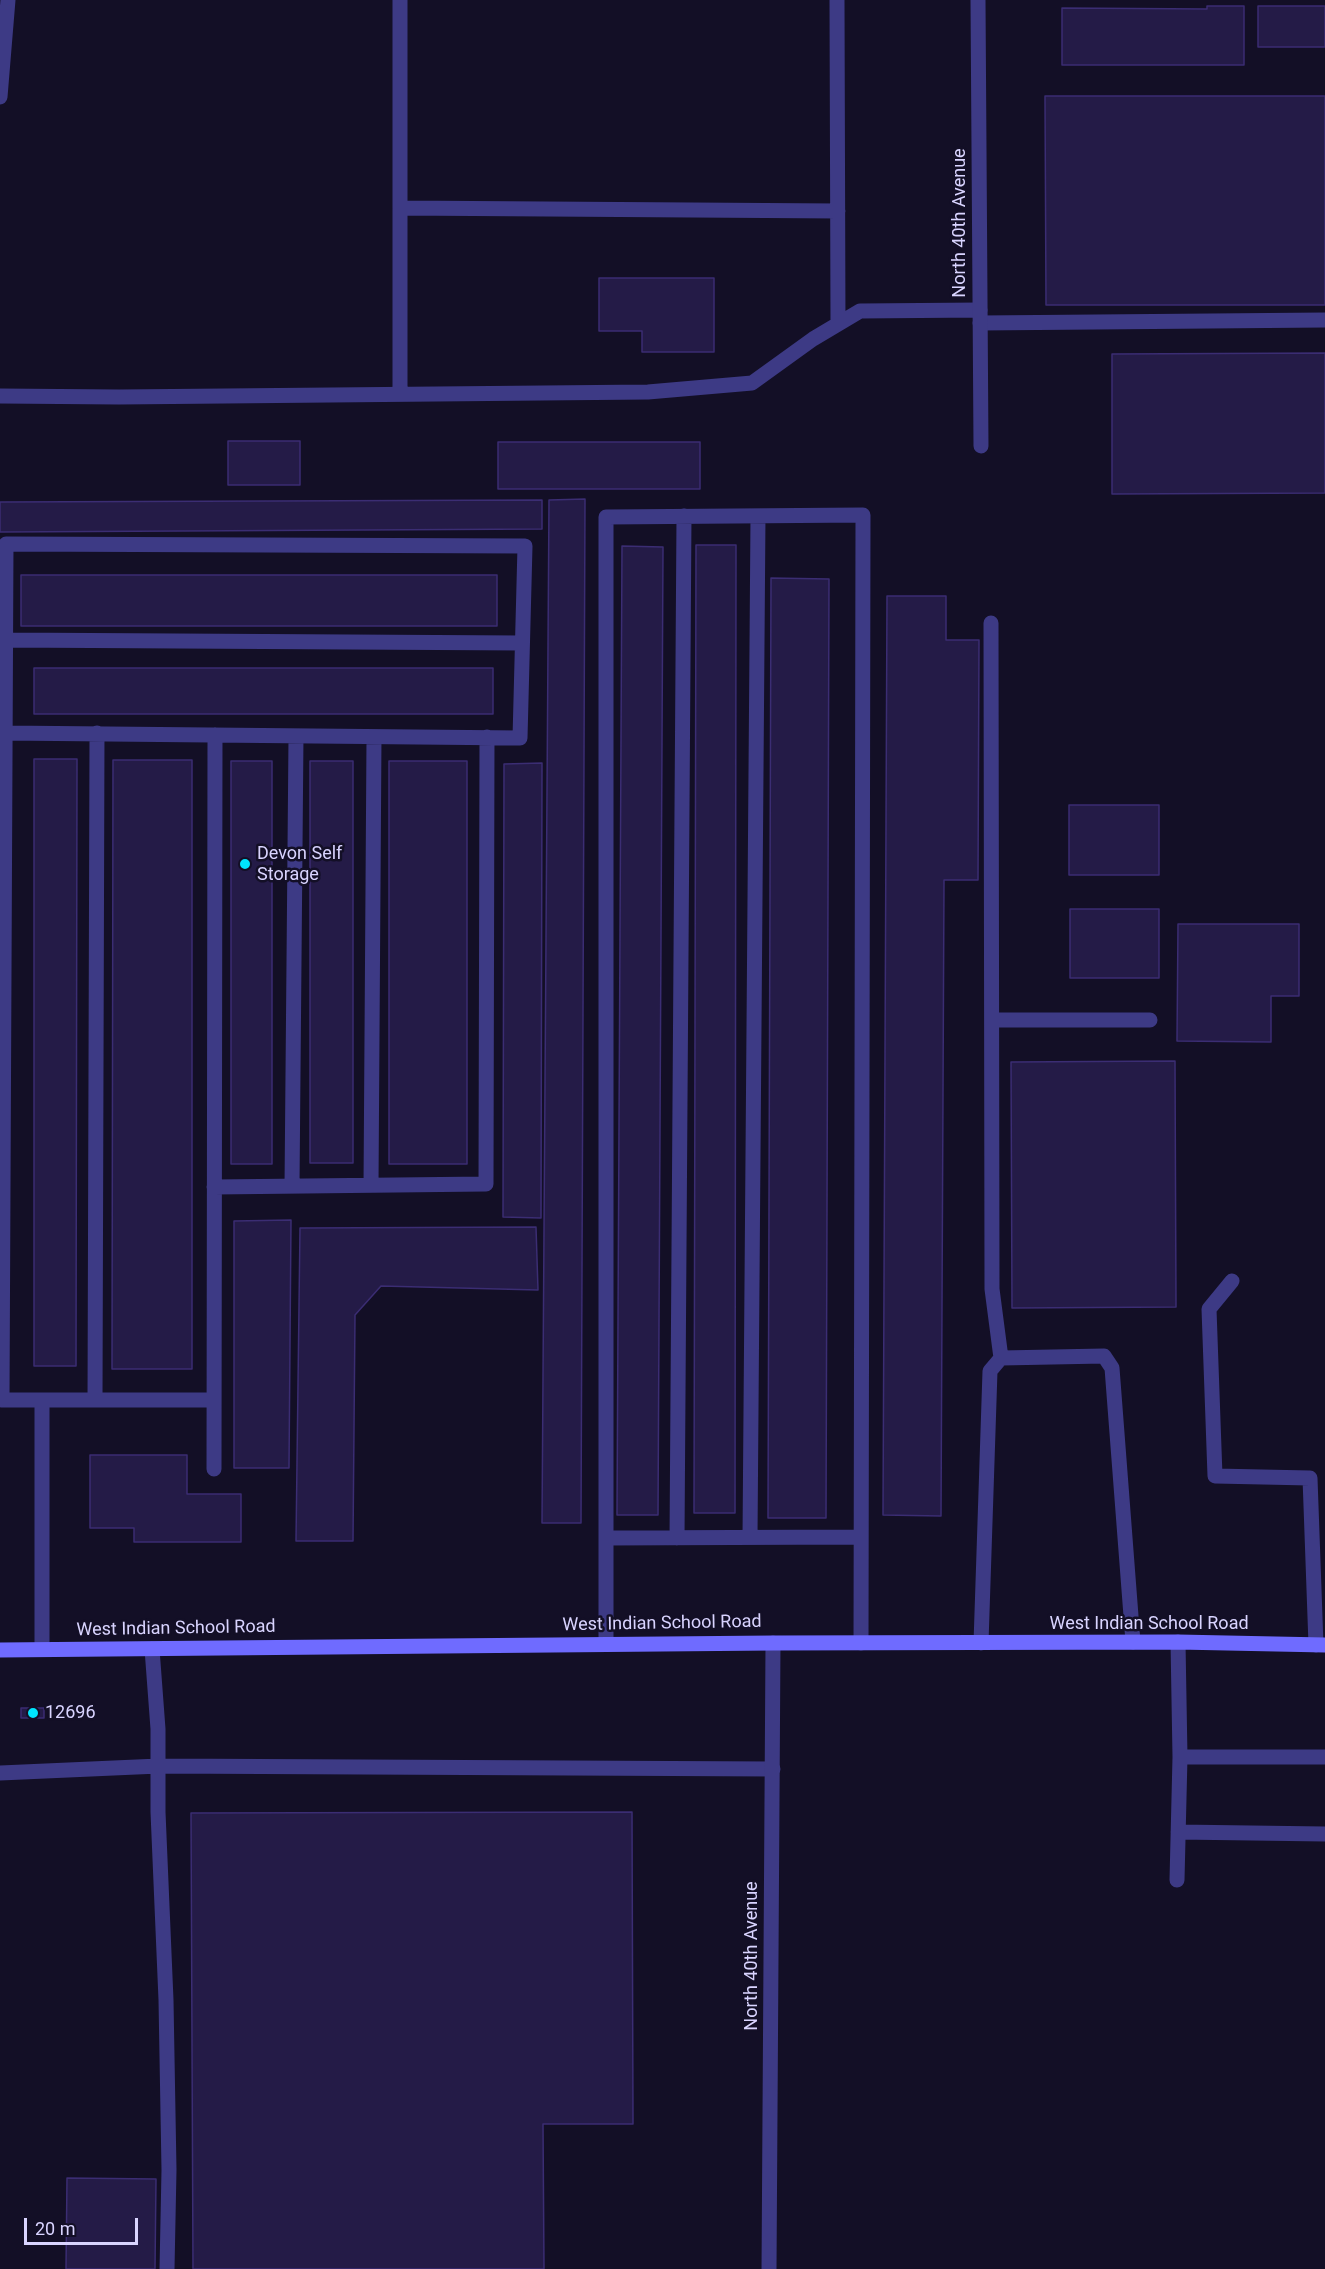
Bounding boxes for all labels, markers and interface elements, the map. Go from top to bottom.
street label: North 40th Avenue [949,148,971,298]
place label: Devon Self Storage [257,843,342,886]
marker: Devon Self Storage [238,857,252,871]
street label: West Indian School Road [562,1611,762,1637]
street label: West Indian School Road [1049,1613,1249,1635]
street label: West Indian School Road [76,1616,276,1642]
place label: 12696 [45,1702,96,1724]
marker: 12696 [26,1706,40,1720]
street label: North 40th Avenue [741,1881,763,2031]
scale bar [27,2206,141,2244]
text: 20 m [35,2218,75,2239]

